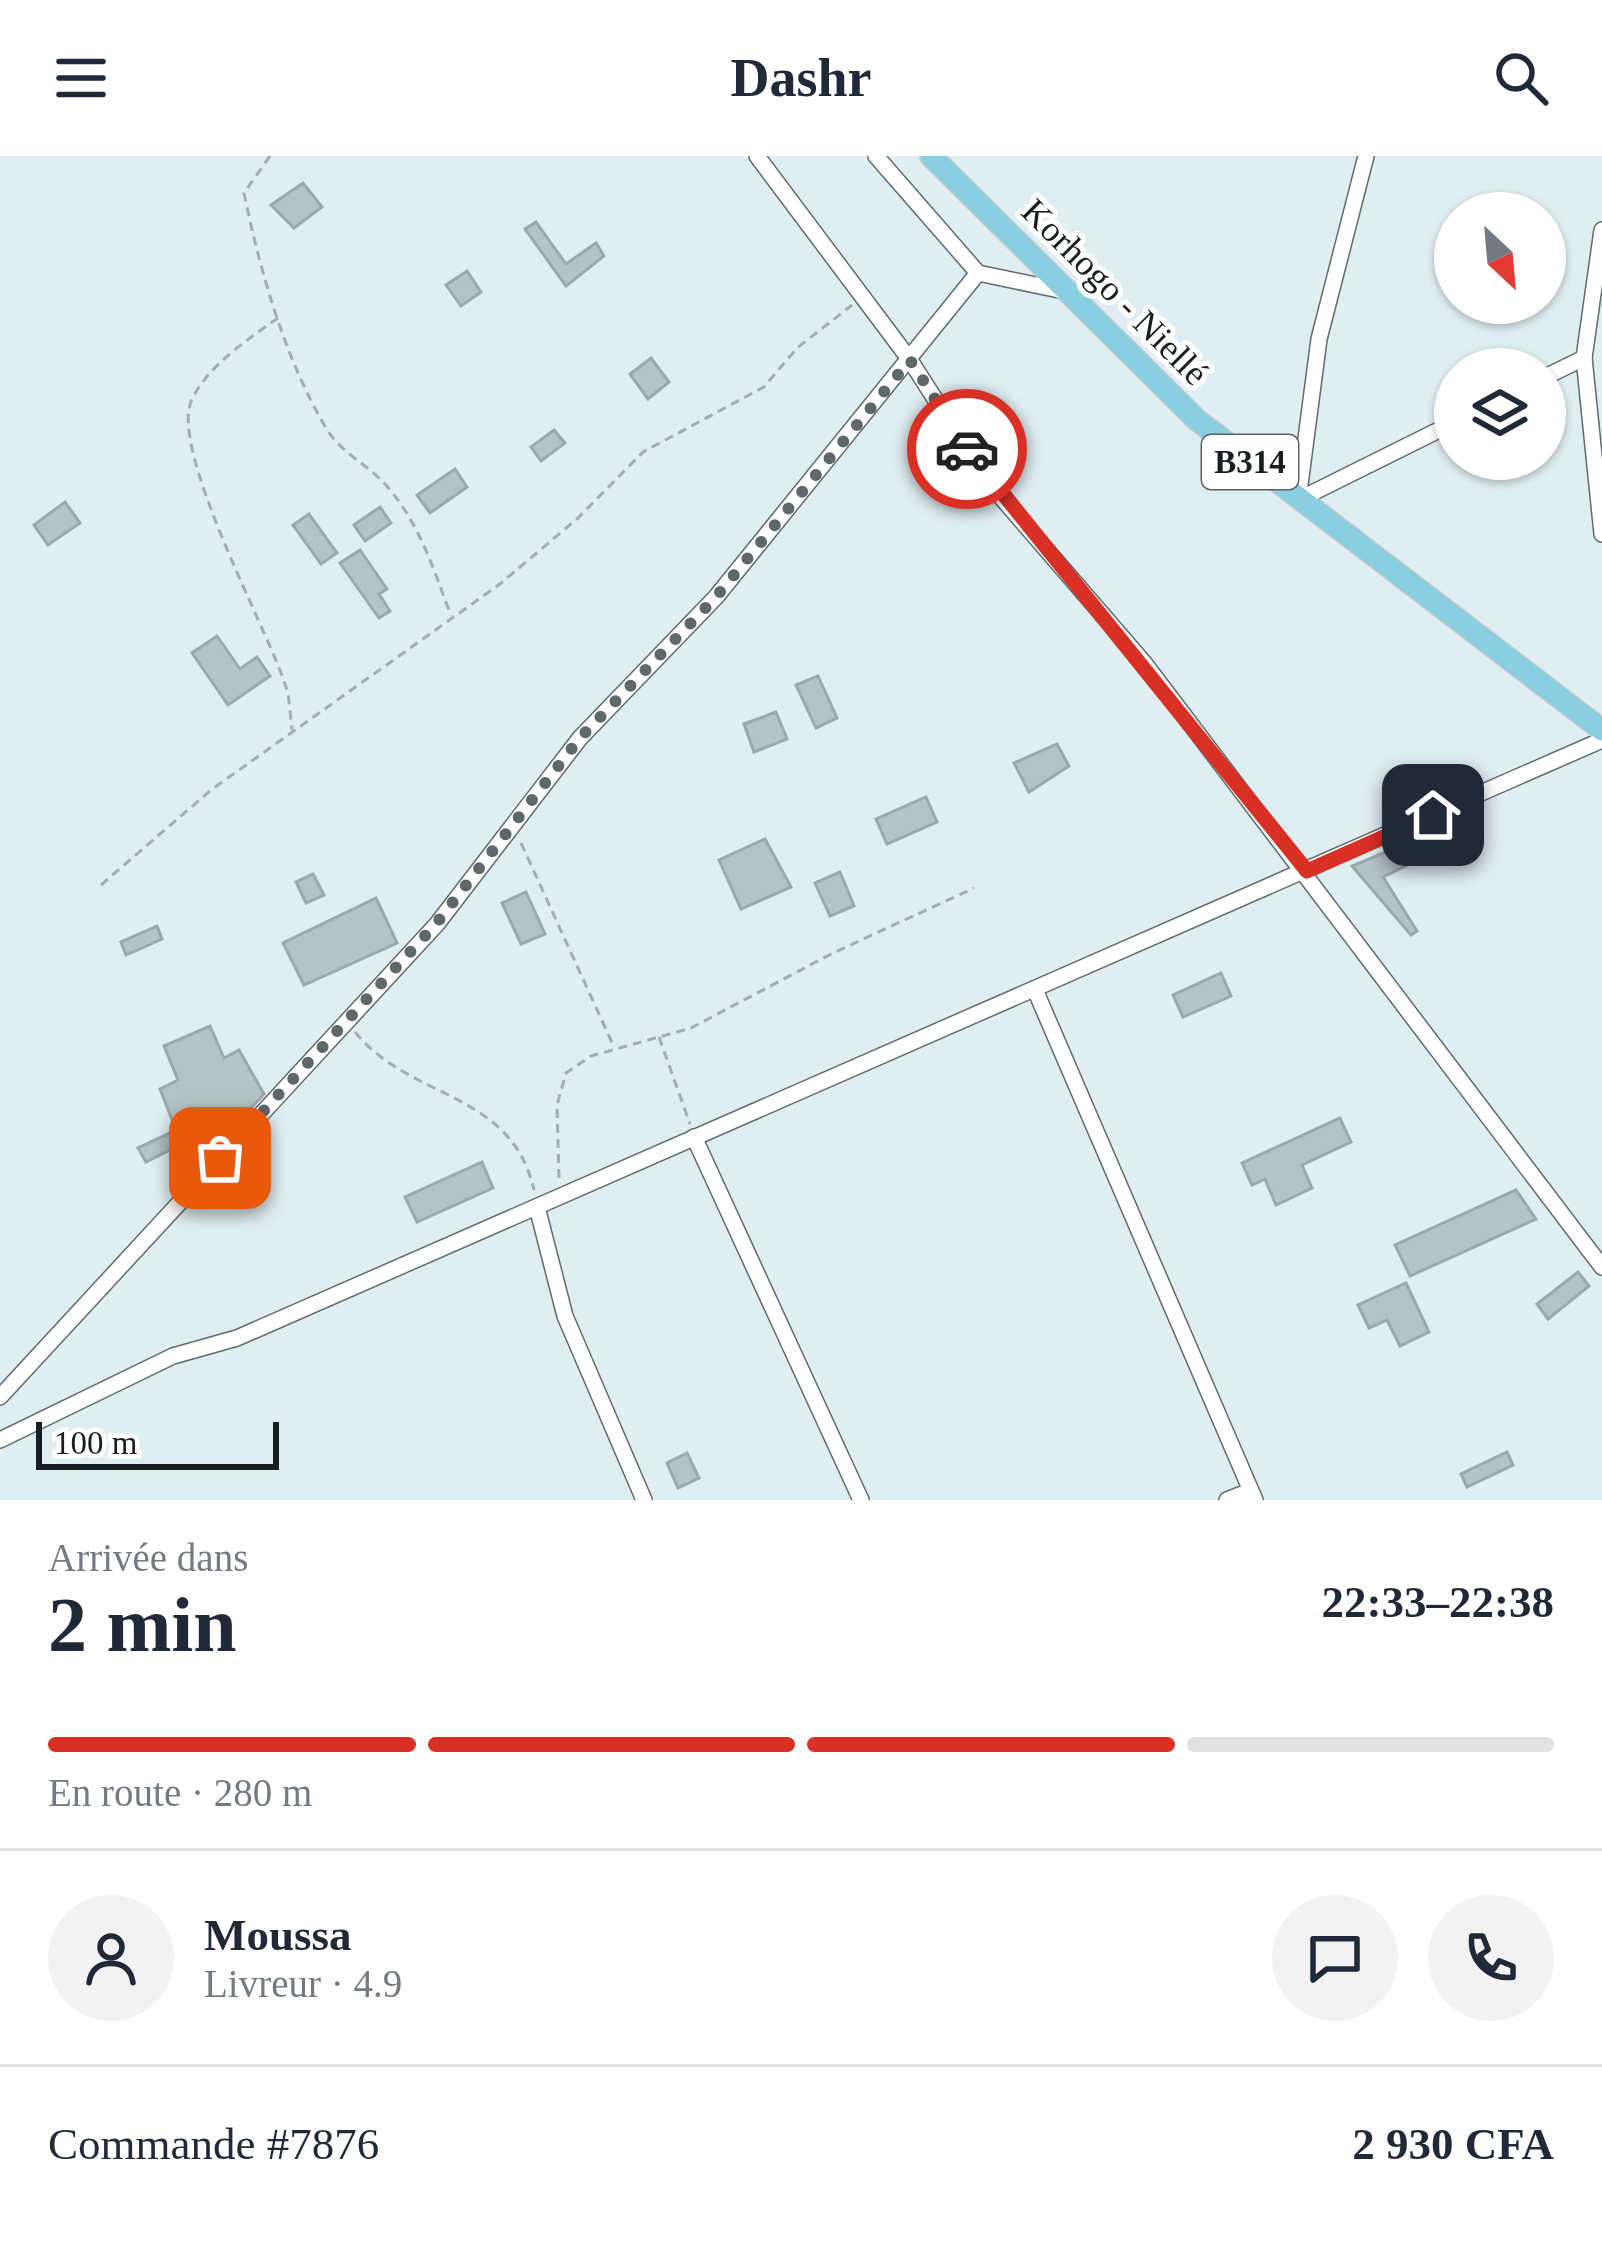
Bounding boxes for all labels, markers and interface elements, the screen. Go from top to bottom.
icon: menu [48,45,114,111]
icon: search [1488,45,1554,111]
text: Dashr [730,48,872,108]
street label: Korhogo - Niellé [1014,191,1216,393]
north arrow [1434,192,1566,324]
map controls [1434,192,1566,480]
button: layers [1434,348,1566,480]
courier [907,389,1027,509]
icon: car [934,416,1000,482]
road number: B314 [1202,435,1298,489]
pin [1382,764,1484,866]
icon: home [1400,782,1466,848]
pin [169,1107,271,1209]
icon: bag [187,1125,253,1191]
scale bar [36,1416,279,1469]
text: 100 m [54,1425,137,1461]
text: Arrivée dans [48,1536,248,1579]
text: 22:33–22:38 [1322,1577,1554,1627]
text: 2 min [48,1581,237,1668]
text: En route · 280 m [48,1771,312,1814]
button: person [48,1895,174,2021]
button: chat [1272,1895,1398,2021]
button: phone [1428,1895,1554,2021]
text: Moussa [204,1910,352,1960]
text: Livreur · 4.9 [204,1962,402,2005]
text: Commande #7876 [48,2119,379,2169]
text: 2 930 CFA [1352,2119,1554,2169]

